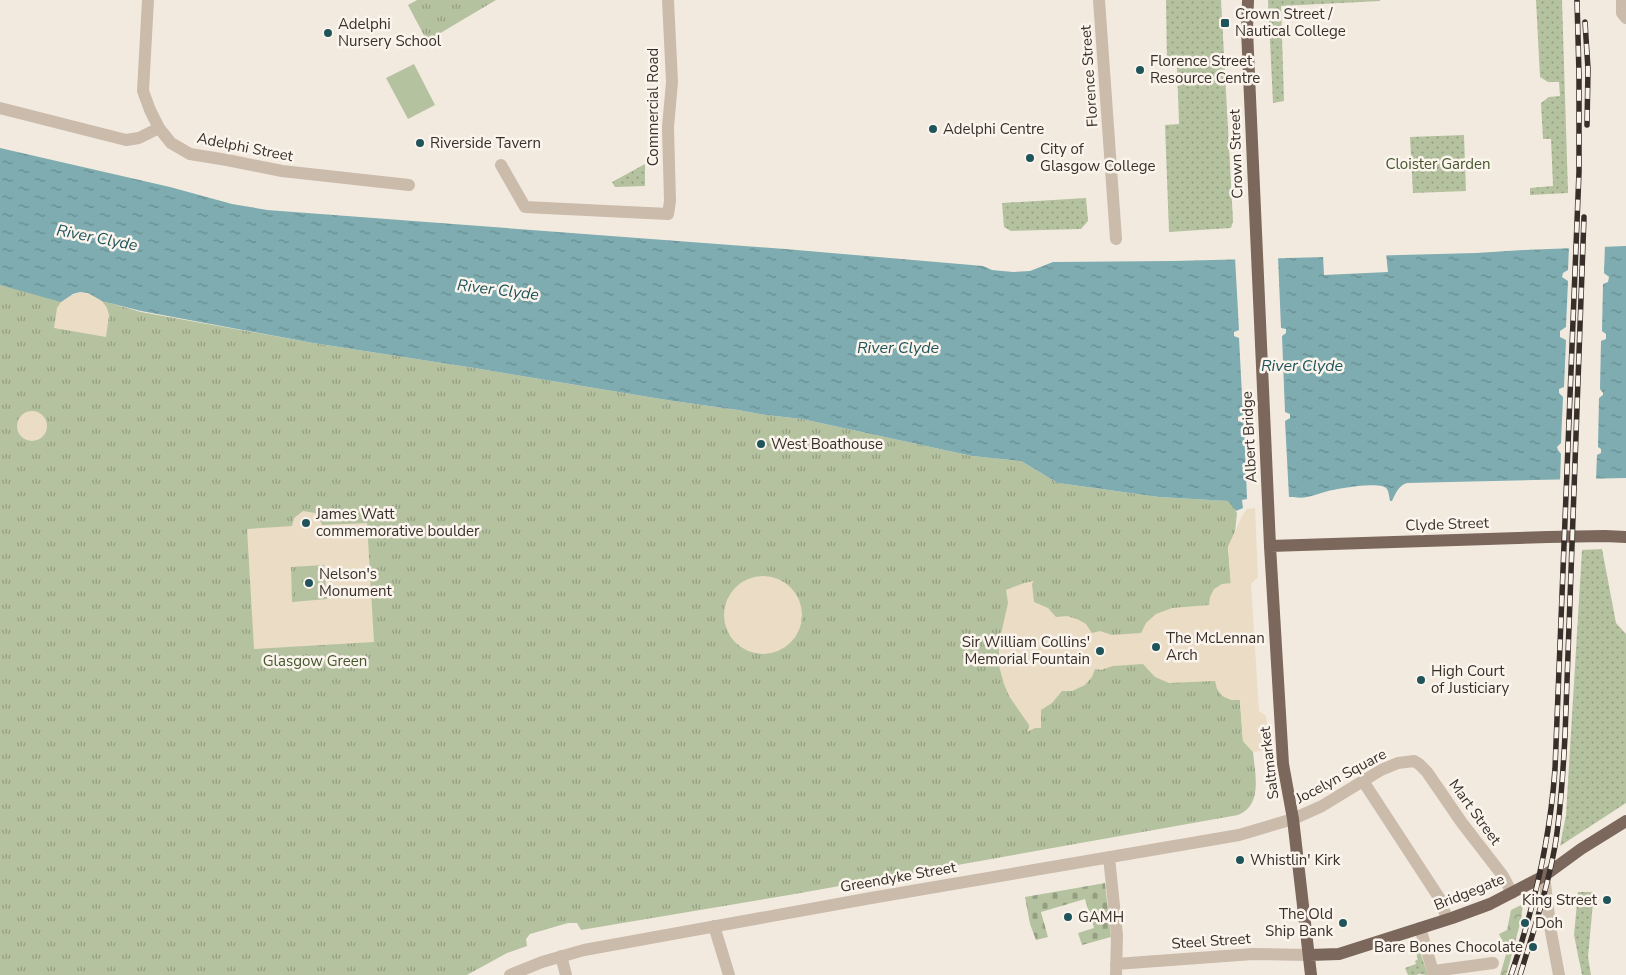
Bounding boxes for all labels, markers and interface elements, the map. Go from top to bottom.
place label: Crown Street / Nautical College [1235,4,1346,41]
place label: Adelphi Nursery School [338,14,442,51]
marker: Crown Street / Nautical College [1219,17,1231,29]
street label: Florence Street [1075,24,1103,128]
marker: Adelphi Nursery School [322,27,334,39]
street label: Commercial Road [643,48,663,166]
place label: Florence Street Resource Centre [1150,51,1260,88]
marker: Florence Street Resource Centre [1134,64,1146,76]
street label: Crown Street [1224,108,1248,199]
place label: Adelphi Centre [943,119,1044,139]
marker: Adelphi Centre [927,123,939,135]
street label: Adelphi Street [195,128,296,166]
place label: Riverside Tavern [430,133,541,153]
marker: Riverside Tavern [414,137,426,149]
place label: City of Glasgow College [1040,139,1155,176]
marker: City of Glasgow College [1024,152,1036,164]
park label: Cloister Garden [1385,154,1491,174]
water label: River Clyde [55,219,140,257]
water label: River Clyde [456,274,541,306]
water label: River Clyde [857,337,940,359]
water label: River Clyde [1261,355,1344,377]
street label: Albert Bridge [1237,391,1261,483]
place label: West Boathouse [771,434,883,454]
marker: West Boathouse [755,438,767,450]
place label: James Watt commemorative boulder [315,504,480,541]
street label: Clyde Street [1405,513,1490,535]
marker: James Watt commemorative boulder [300,517,312,529]
place label: Nelson's Monument [319,564,392,601]
marker: Nelson's Monument [303,577,315,589]
place label: The McLennan Arch [1166,628,1265,665]
place label: Sir William Collins' Memorial Fountain [962,632,1090,669]
marker: The McLennan Arch [1150,641,1162,653]
marker: Sir William Collins' Memorial Fountain [1094,645,1106,657]
park label: Glasgow Green [263,651,367,671]
place label: High Court of Justiciary [1431,661,1509,698]
marker: High Court of Justiciary [1415,674,1427,686]
street label: Saltmarket [1255,725,1283,801]
street label: Jocelyn Square [1291,744,1390,809]
street label: Mart Street [1444,775,1506,849]
place label: Whistlin' Kirk [1250,850,1341,870]
marker: Whistlin' Kirk [1234,854,1246,866]
street label: Greendyke Street [839,857,958,897]
street label: Bridgegate [1431,869,1507,915]
place label: King Street [1522,890,1598,910]
marker: King Street [1601,894,1613,906]
place label: The Old Ship Bank [1265,904,1333,941]
place label: GAMH [1078,907,1124,927]
marker: GAMH [1062,911,1074,923]
place label: Doh [1535,913,1563,933]
marker: The Old Ship Bank [1337,917,1349,929]
marker: Doh [1519,917,1531,929]
street label: Steel Street [1171,928,1252,954]
place label: Bare Bones Chocolate [1374,937,1523,957]
marker: Bare Bones Chocolate [1527,941,1539,953]

